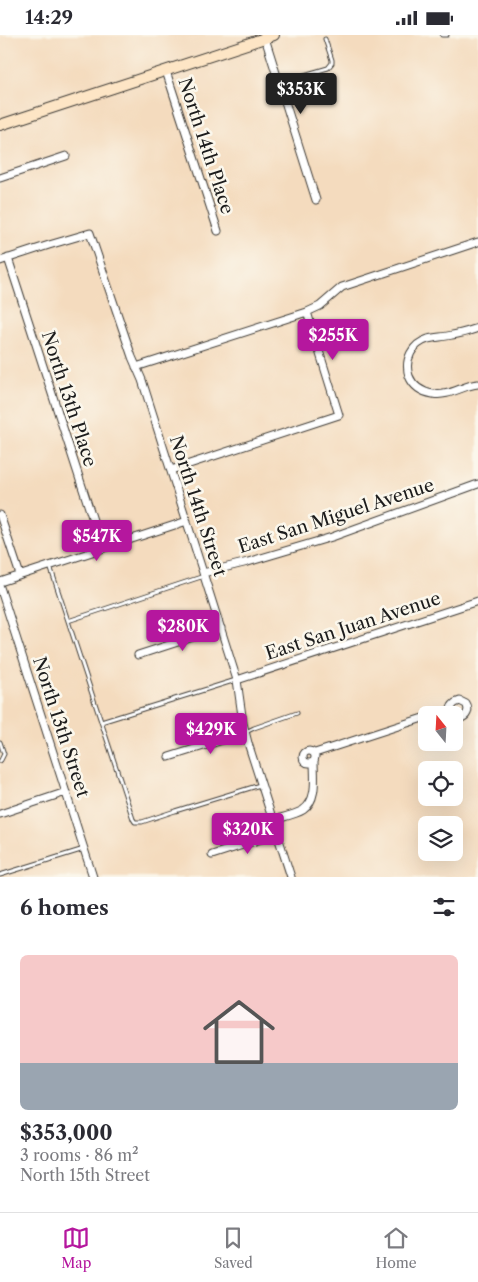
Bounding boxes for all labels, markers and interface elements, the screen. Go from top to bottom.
text: 14:29 [25,6,73,29]
pin: $353K [266,73,336,115]
street label: North 14th Place [174,75,238,217]
text: $353K [277,79,325,99]
pin: $255K [298,319,368,361]
text: $255K [309,325,357,345]
street label: North 13th Place [37,328,101,470]
street label: North 14th Street [165,433,231,580]
street label: East San Miguel Avenue [235,474,437,558]
pin: $547K [62,519,132,562]
text: $547K [73,526,121,546]
street label: East San Juan Avenue [263,587,443,665]
pin: $280K [148,609,218,652]
text: $280K [157,616,209,636]
street label: North 13th Street [28,654,94,801]
north arrow [418,706,462,751]
map controls [418,706,463,861]
pin: $429K [176,713,246,755]
text: $429K [186,719,236,739]
button: locate [418,761,463,806]
pin: $320K [213,813,283,855]
button: layers [418,816,463,861]
text: $320K [223,819,273,839]
icon: filters [430,893,458,921]
text: 6 homes [20,895,109,920]
icon: home [194,987,284,1077]
text: $353,000 [20,1120,113,1145]
text: 3 rooms · 86 m² [20,1145,139,1165]
text: North 15th Street [20,1165,150,1185]
tab: Map [61,1224,91,1272]
tab: Saved [214,1224,253,1272]
tab: Home [376,1224,417,1272]

